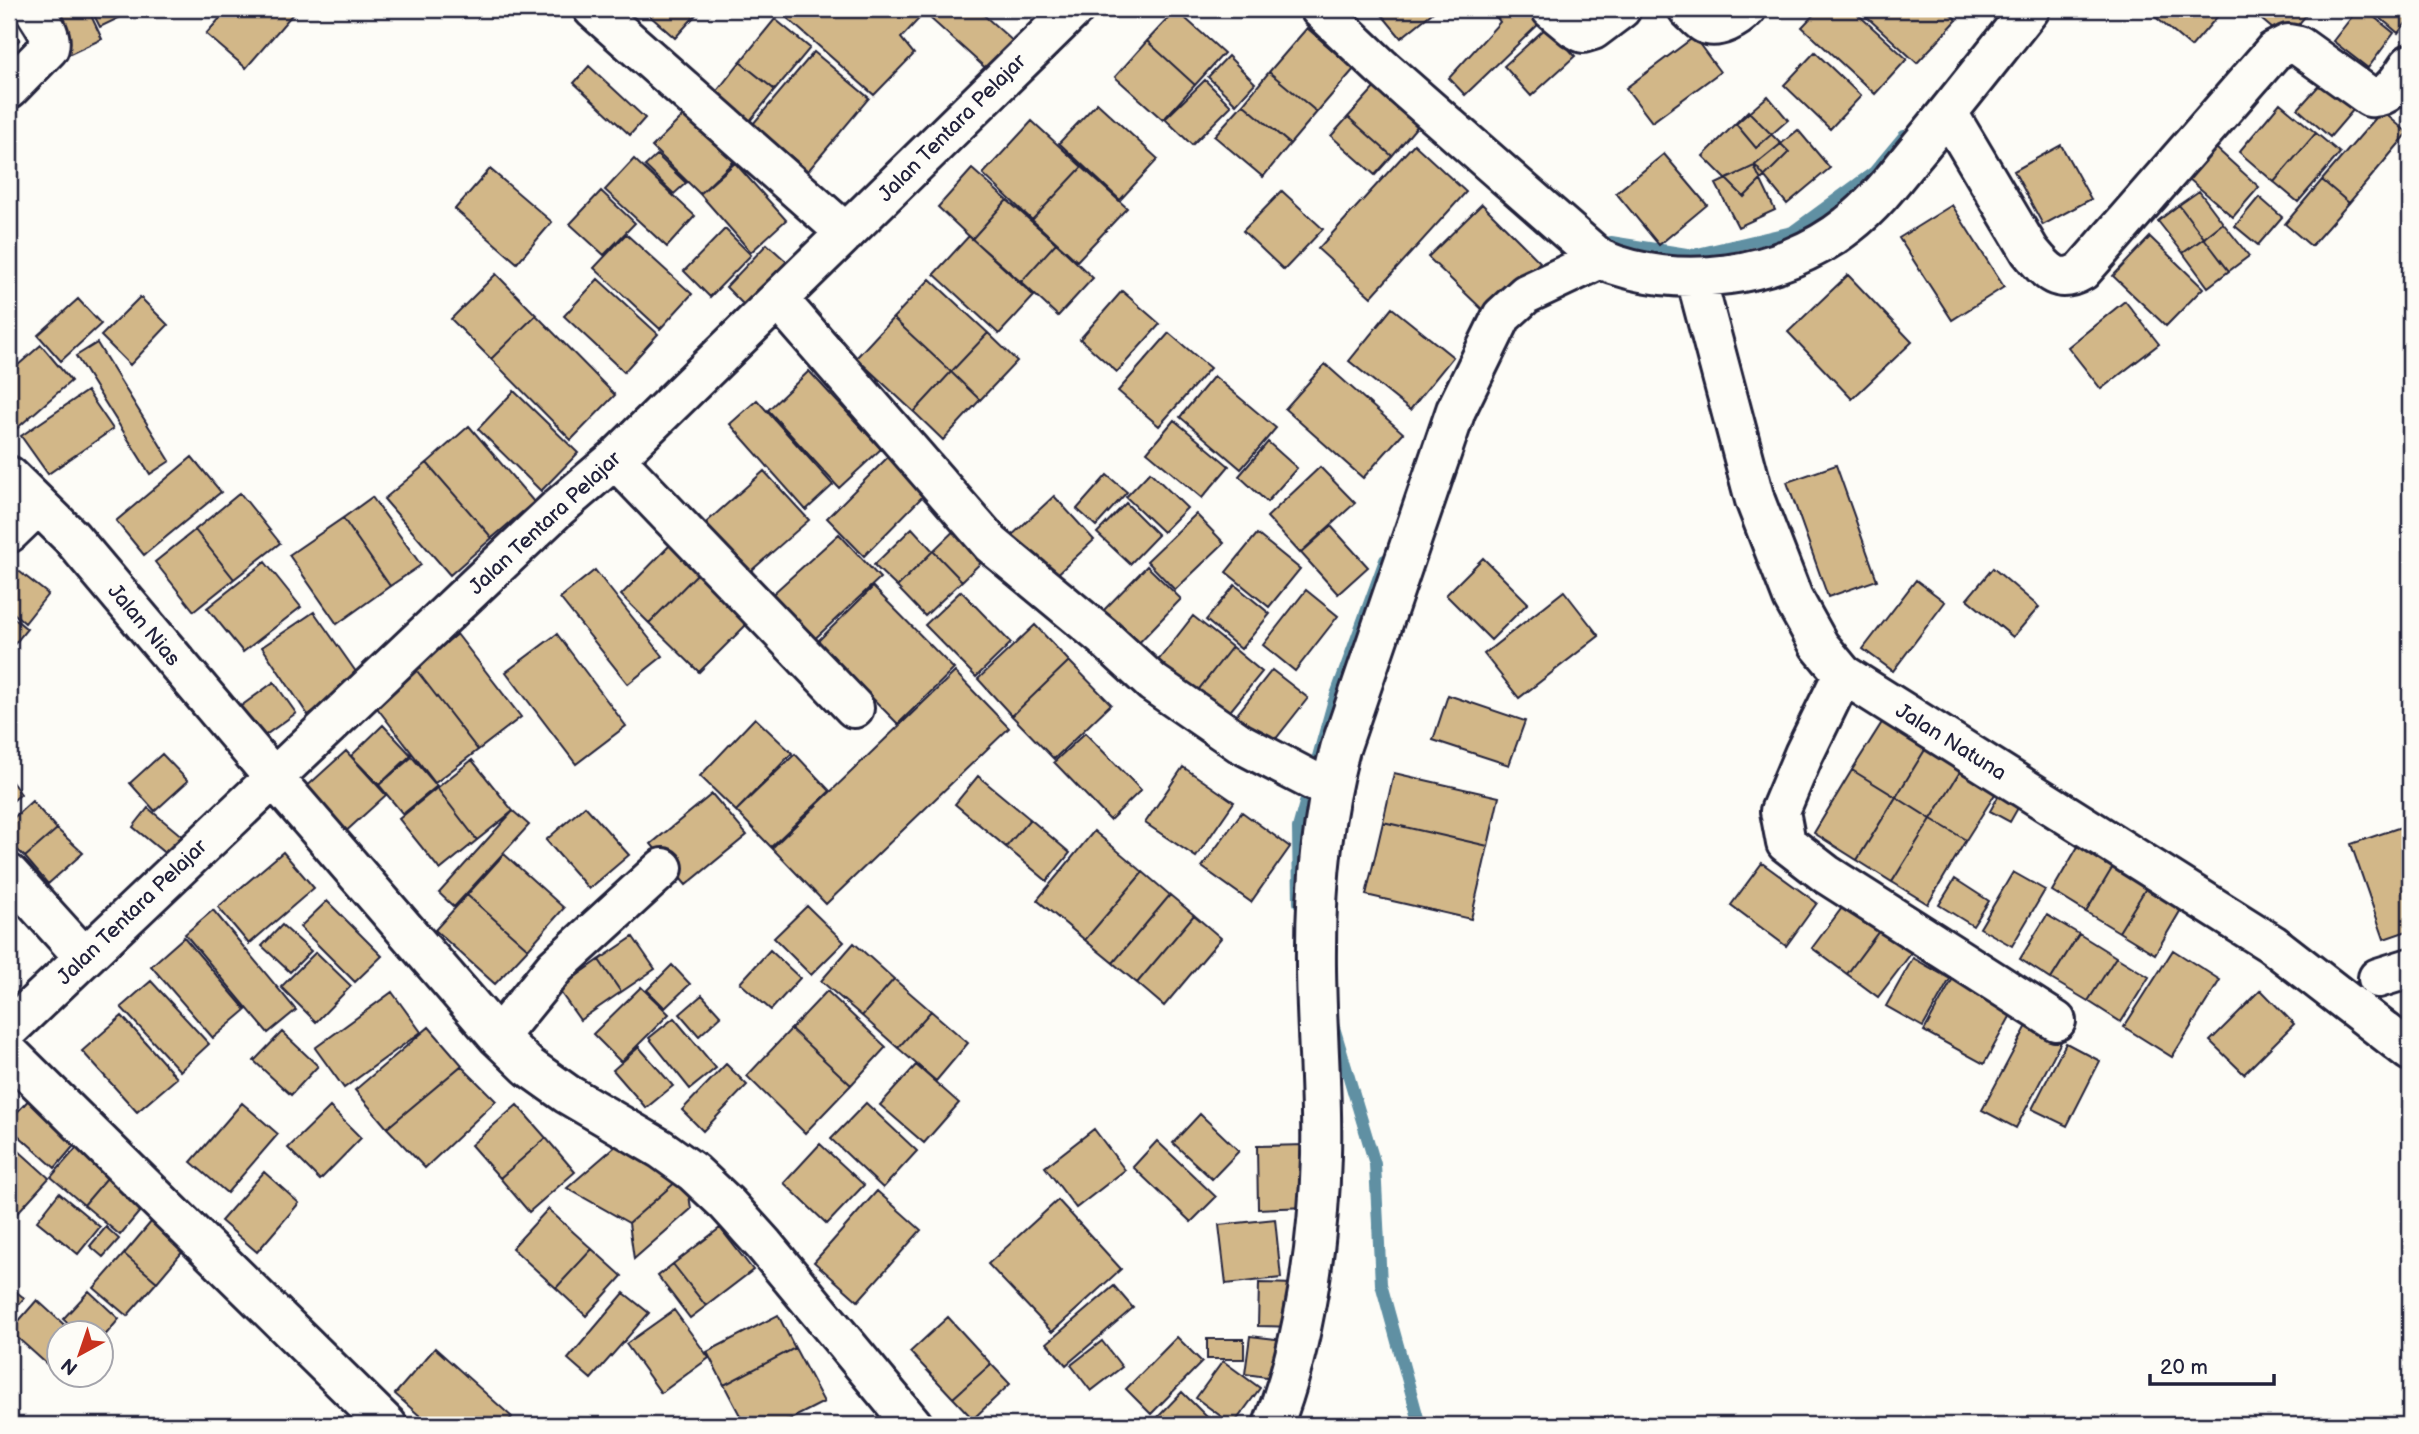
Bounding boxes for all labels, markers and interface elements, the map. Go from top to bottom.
street label: Jalan Tentara Pelajar [873,49,1031,207]
street label: Jalan Tentara Pelajar [464,446,626,600]
street label: Jalan Nias [102,579,186,671]
street label: Jalan Natuna [1891,698,2011,786]
street label: Jalan Tentara Pelajar [52,834,212,990]
north arrow [46,1318,116,1388]
scale bar [2150,1343,2274,1387]
text: N [57,1352,83,1379]
text: 20 m [2160,1355,2208,1380]

